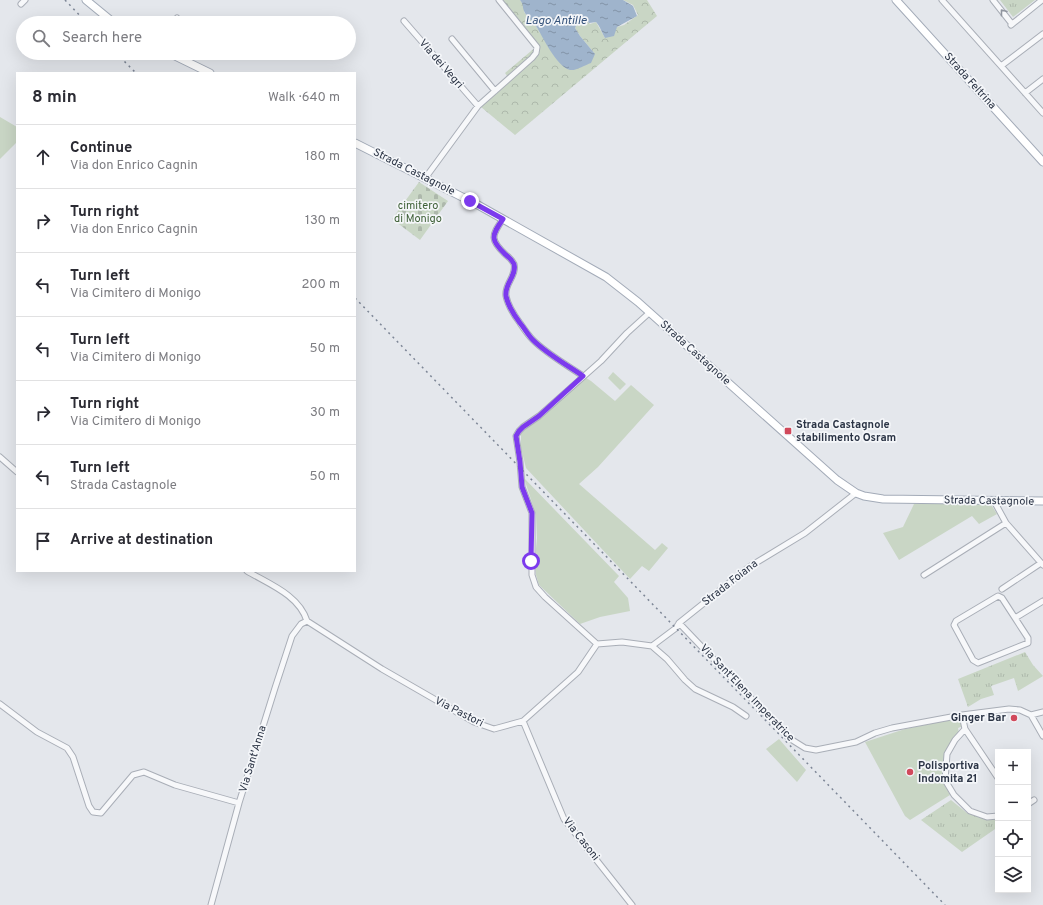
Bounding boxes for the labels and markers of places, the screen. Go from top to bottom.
place label: Strada Castagnole stabilimento Osram [796,418,896,445]
marker: Strada Castagnole stabilimento Osram [783,426,793,436]
place label: Ginger Bar [951,711,1006,725]
marker: Ginger Bar [1009,713,1019,723]
place label: Polisportiva Indomita 21 [918,759,979,786]
marker: Polisportiva Indomita 21 [905,767,915,777]

